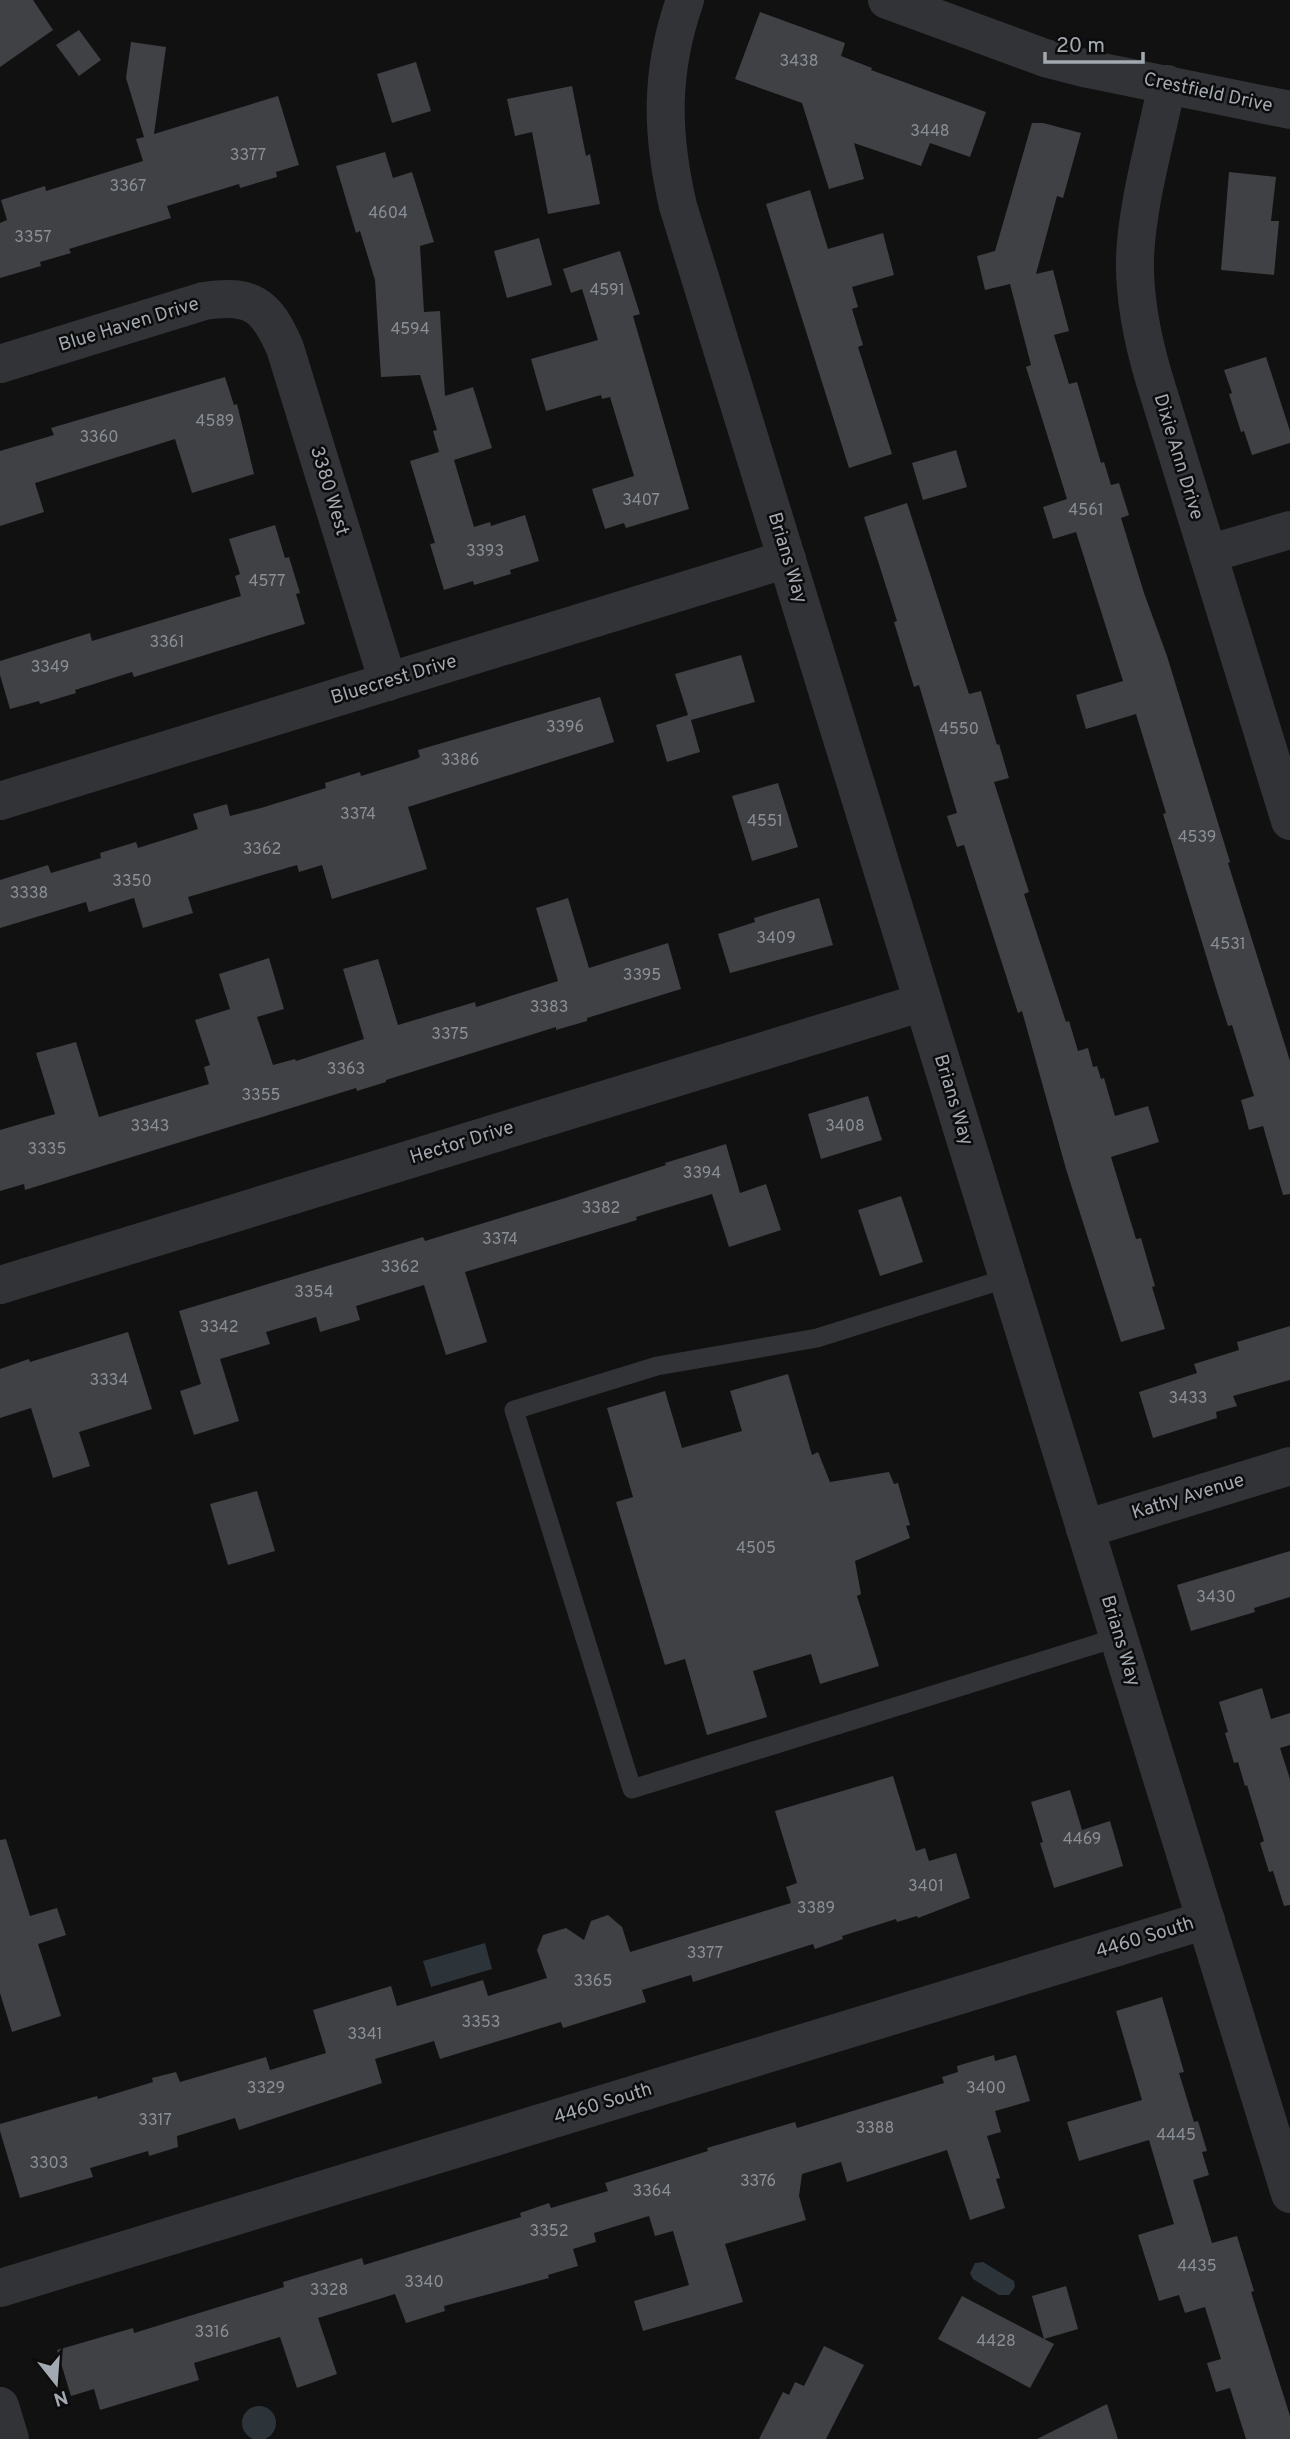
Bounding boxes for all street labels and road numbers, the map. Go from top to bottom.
street label: Crestfield Drive [1141,68,1275,118]
street label: Blue Haven Drive [56,292,202,358]
street label: Dixie Ann Drive [1147,391,1209,523]
street label: 3380 West [304,443,354,539]
street label: Brians Way [762,510,812,606]
street label: Bluecrest Drive [328,649,460,711]
street label: Brians Way [928,1052,978,1148]
street label: Hector Drive [407,1116,517,1170]
street label: Kathy Avenue [1129,1468,1247,1526]
street label: Brians Way [1095,1593,1145,1689]
street label: 4460 South [1093,1912,1197,1964]
street label: 4460 South [551,2078,655,2130]

